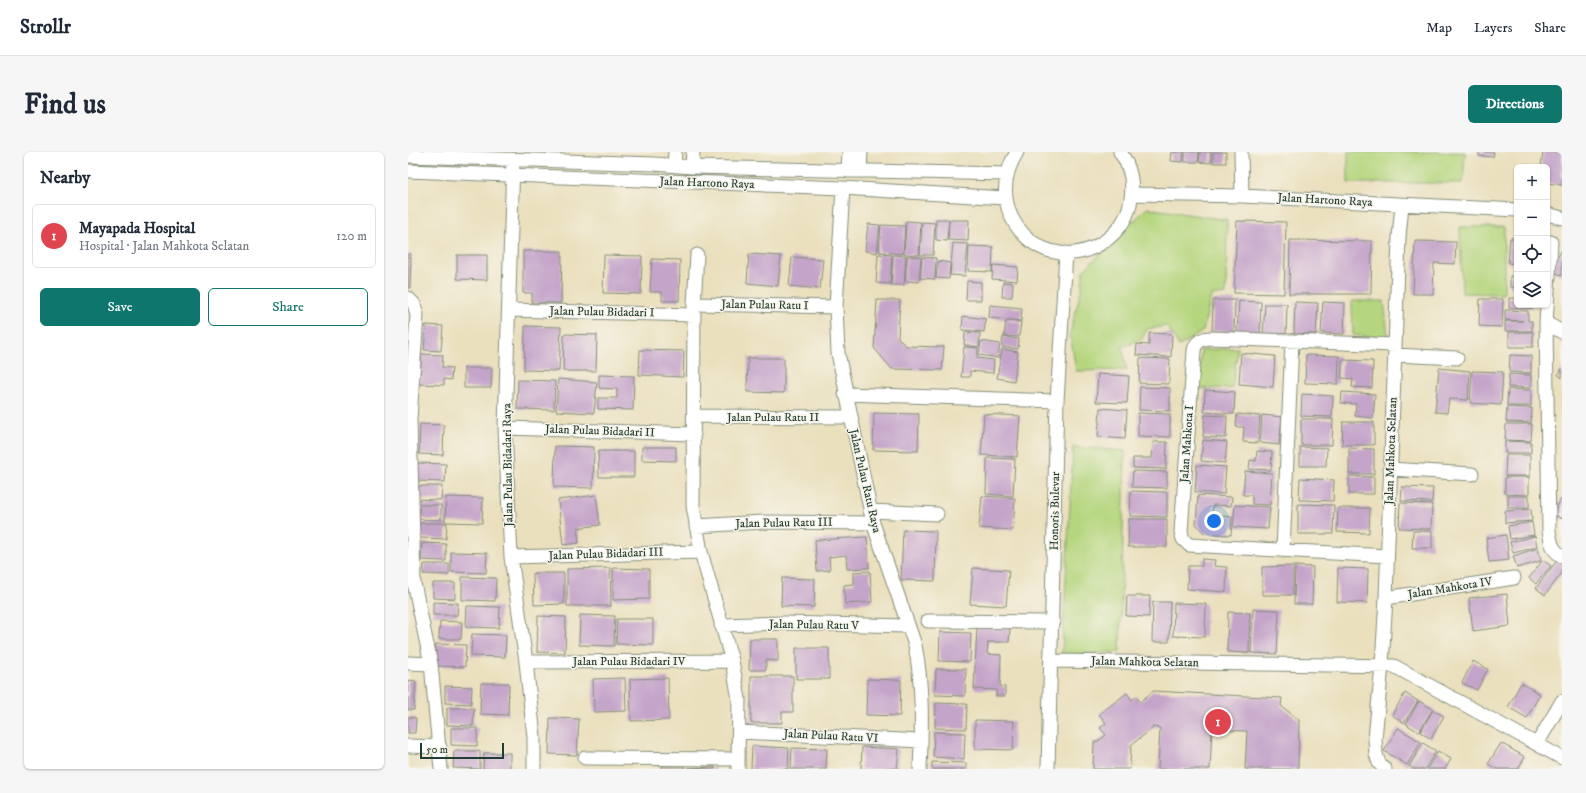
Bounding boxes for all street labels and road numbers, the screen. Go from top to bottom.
street label: Jalan Hartono Raya [658,174,756,192]
street label: Jalan Hartono Raya [1276,190,1374,210]
street label: Jalan Pulau Ratu I [720,297,809,313]
street label: Jalan Pulau Bidadari I [548,304,655,320]
street label: Jalan Mahkota Selatan [1382,396,1400,506]
street label: Jalan Pulau Bidadari Raya [499,402,517,528]
street label: Jalan Mahkota I [1177,405,1197,484]
street label: Jalan Pulau Ratu II [726,410,819,425]
street label: Jalan Pulau Bidadari II [544,422,655,440]
street label: Jalan Pulau Ratu Raya [846,427,884,535]
street label: Honoris Bulevar [1047,471,1063,550]
street label: Jalan Pulau Ratu III [734,515,833,531]
street label: Jalan Pulau Bidadari III [547,544,664,564]
street label: Jalan Mahkota IV [1406,574,1494,602]
street label: Jalan Pulau Ratu V [768,617,859,633]
street label: Jalan Pulau Bidadari IV [572,654,686,669]
street label: Jalan Mahkota Selatan [1090,654,1200,670]
street label: Jalan Pulau Ratu VI [782,726,879,746]

